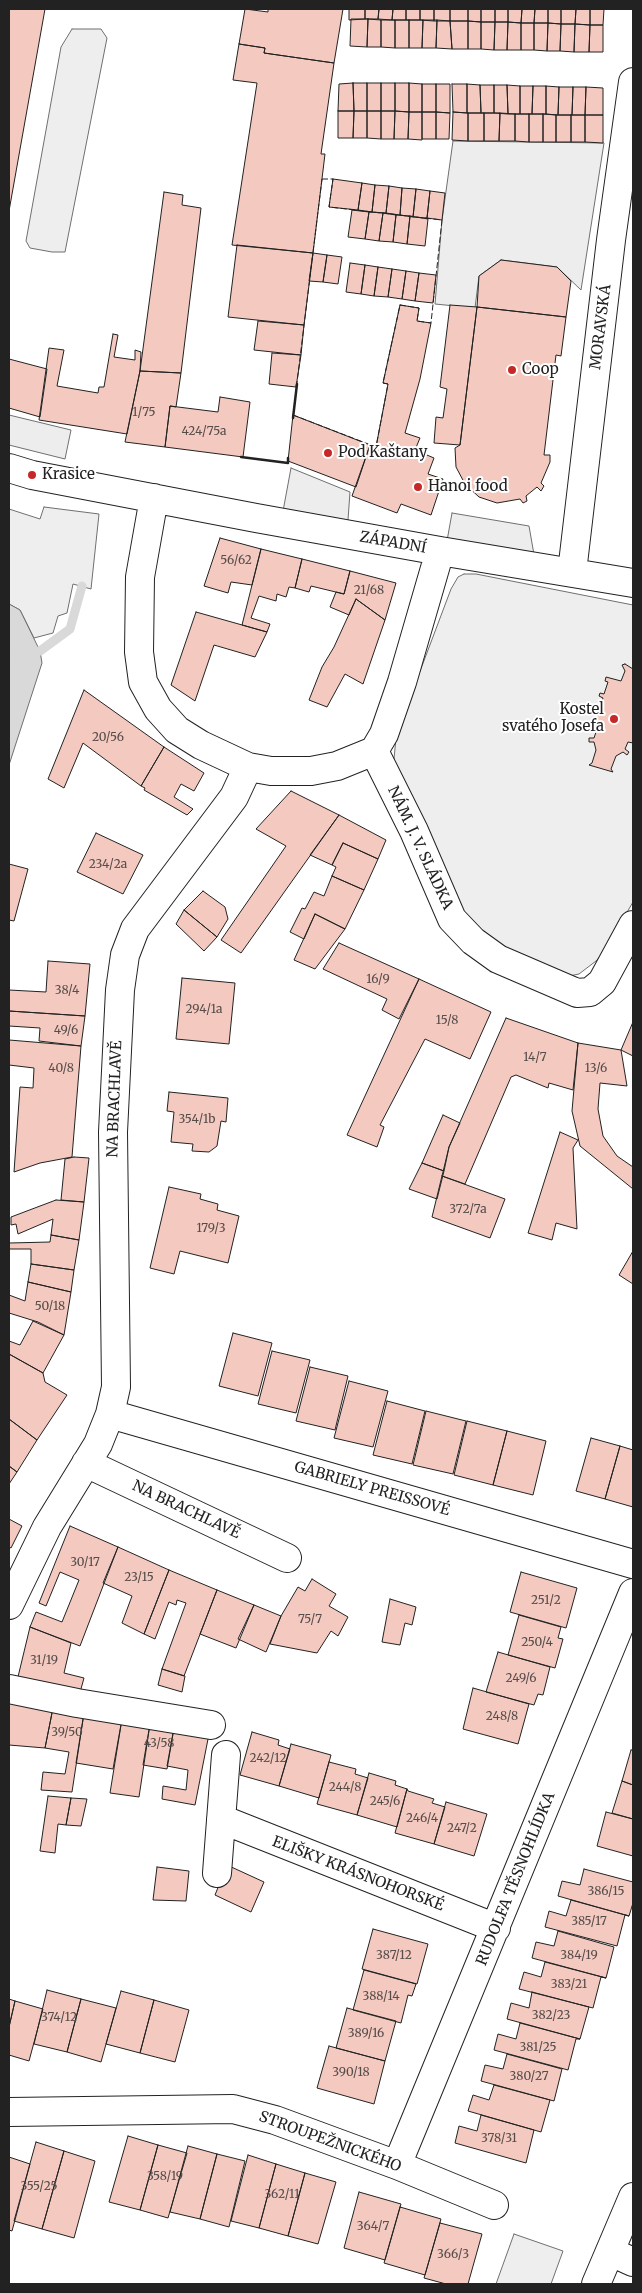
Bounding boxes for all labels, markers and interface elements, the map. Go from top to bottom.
street label: MORAVSKÁ [587,283,615,371]
place label: Coop [522,361,559,379]
marker: Coop [506,364,518,376]
house number: 1/75 [132,406,156,420]
house number: 424/75a [181,425,227,439]
place label: Pod Kaštany [338,444,428,462]
marker: Pod Kaštany [322,447,334,459]
place label: Krasice [42,466,95,484]
marker: Krasice [26,469,38,481]
place label: Hanoi food [428,478,508,496]
marker: Hanoi food [412,481,424,493]
street label: ZÁPADNÍ [358,528,428,558]
house number: 56/62 [220,554,252,568]
house number: 21/68 [354,584,384,598]
place label: Kostel svatého Josefa [502,701,604,736]
marker: Kostel svatého Josefa [608,713,620,725]
house number: 20/56 [92,731,124,745]
street label: NÁM. J. V. SLÁDKA [384,783,456,913]
house number: 234/2a [89,858,127,872]
house number: 16/9 [366,973,390,987]
house number: 38/4 [55,984,79,998]
house number: 294/1a [185,1003,223,1017]
house number: 15/8 [436,1014,458,1028]
house number: 49/6 [54,1024,78,1038]
street label: NA BRACHLAVĚ [104,1040,126,1158]
house number: 14/7 [523,1051,547,1065]
house number: 40/8 [48,1062,74,1076]
house number: 13/6 [585,1062,607,1076]
house number: 354/1b [179,1113,215,1127]
house number: 372/7a [449,1203,487,1217]
house number: 179/3 [196,1222,226,1236]
house number: 50/18 [35,1300,65,1314]
street label: GABRIELY PREISSOVÉ [292,1458,452,1520]
street label: NA BRACHLAVĚ [129,1477,243,1543]
house number: 30/17 [70,1556,100,1570]
house number: 23/15 [124,1571,154,1585]
house number: 251/2 [531,1594,561,1608]
house number: 75/7 [298,1613,322,1627]
house number: 250/4 [521,1636,553,1650]
house number: 31/19 [30,1654,58,1668]
house number: 249/6 [505,1672,537,1686]
house number: 248/8 [486,1710,518,1724]
house number: 39/50 [51,1726,83,1740]
house number: 43/58 [144,1737,174,1751]
house number: 242/12 [249,1752,287,1766]
house number: 244/8 [329,1781,361,1795]
street label: RUDOLFA TĚSNOHLÍDKA [473,1790,559,1968]
house number: 245/6 [370,1795,400,1809]
house number: 246/4 [406,1812,438,1826]
house number: 247/2 [447,1822,477,1836]
street label: ELIŠKY KRÁSNOHORSKÉ [270,1833,446,1915]
house number: 386/15 [587,1885,625,1899]
house number: 385/17 [571,1915,607,1929]
house number: 387/12 [376,1949,412,1963]
house number: 384/19 [560,1949,598,1963]
house number: 383/21 [551,1978,587,1992]
house number: 388/14 [362,1990,400,2004]
house number: 382/23 [532,2009,570,2023]
house number: 374/12 [41,2011,77,2025]
house number: 389/16 [348,2027,384,2041]
house number: 381/25 [520,2041,556,2055]
house number: 390/18 [332,2066,370,2080]
house number: 380/27 [510,2070,548,2084]
street label: STROUPEŽNICKÉHO [256,2108,404,2176]
house number: 378/31 [481,2132,517,2146]
house number: 358/19 [147,2170,183,2184]
house number: 355/25 [20,2180,58,2194]
house number: 362/11 [264,2188,300,2202]
house number: 364/7 [357,2220,389,2234]
house number: 366/3 [437,2248,469,2262]

